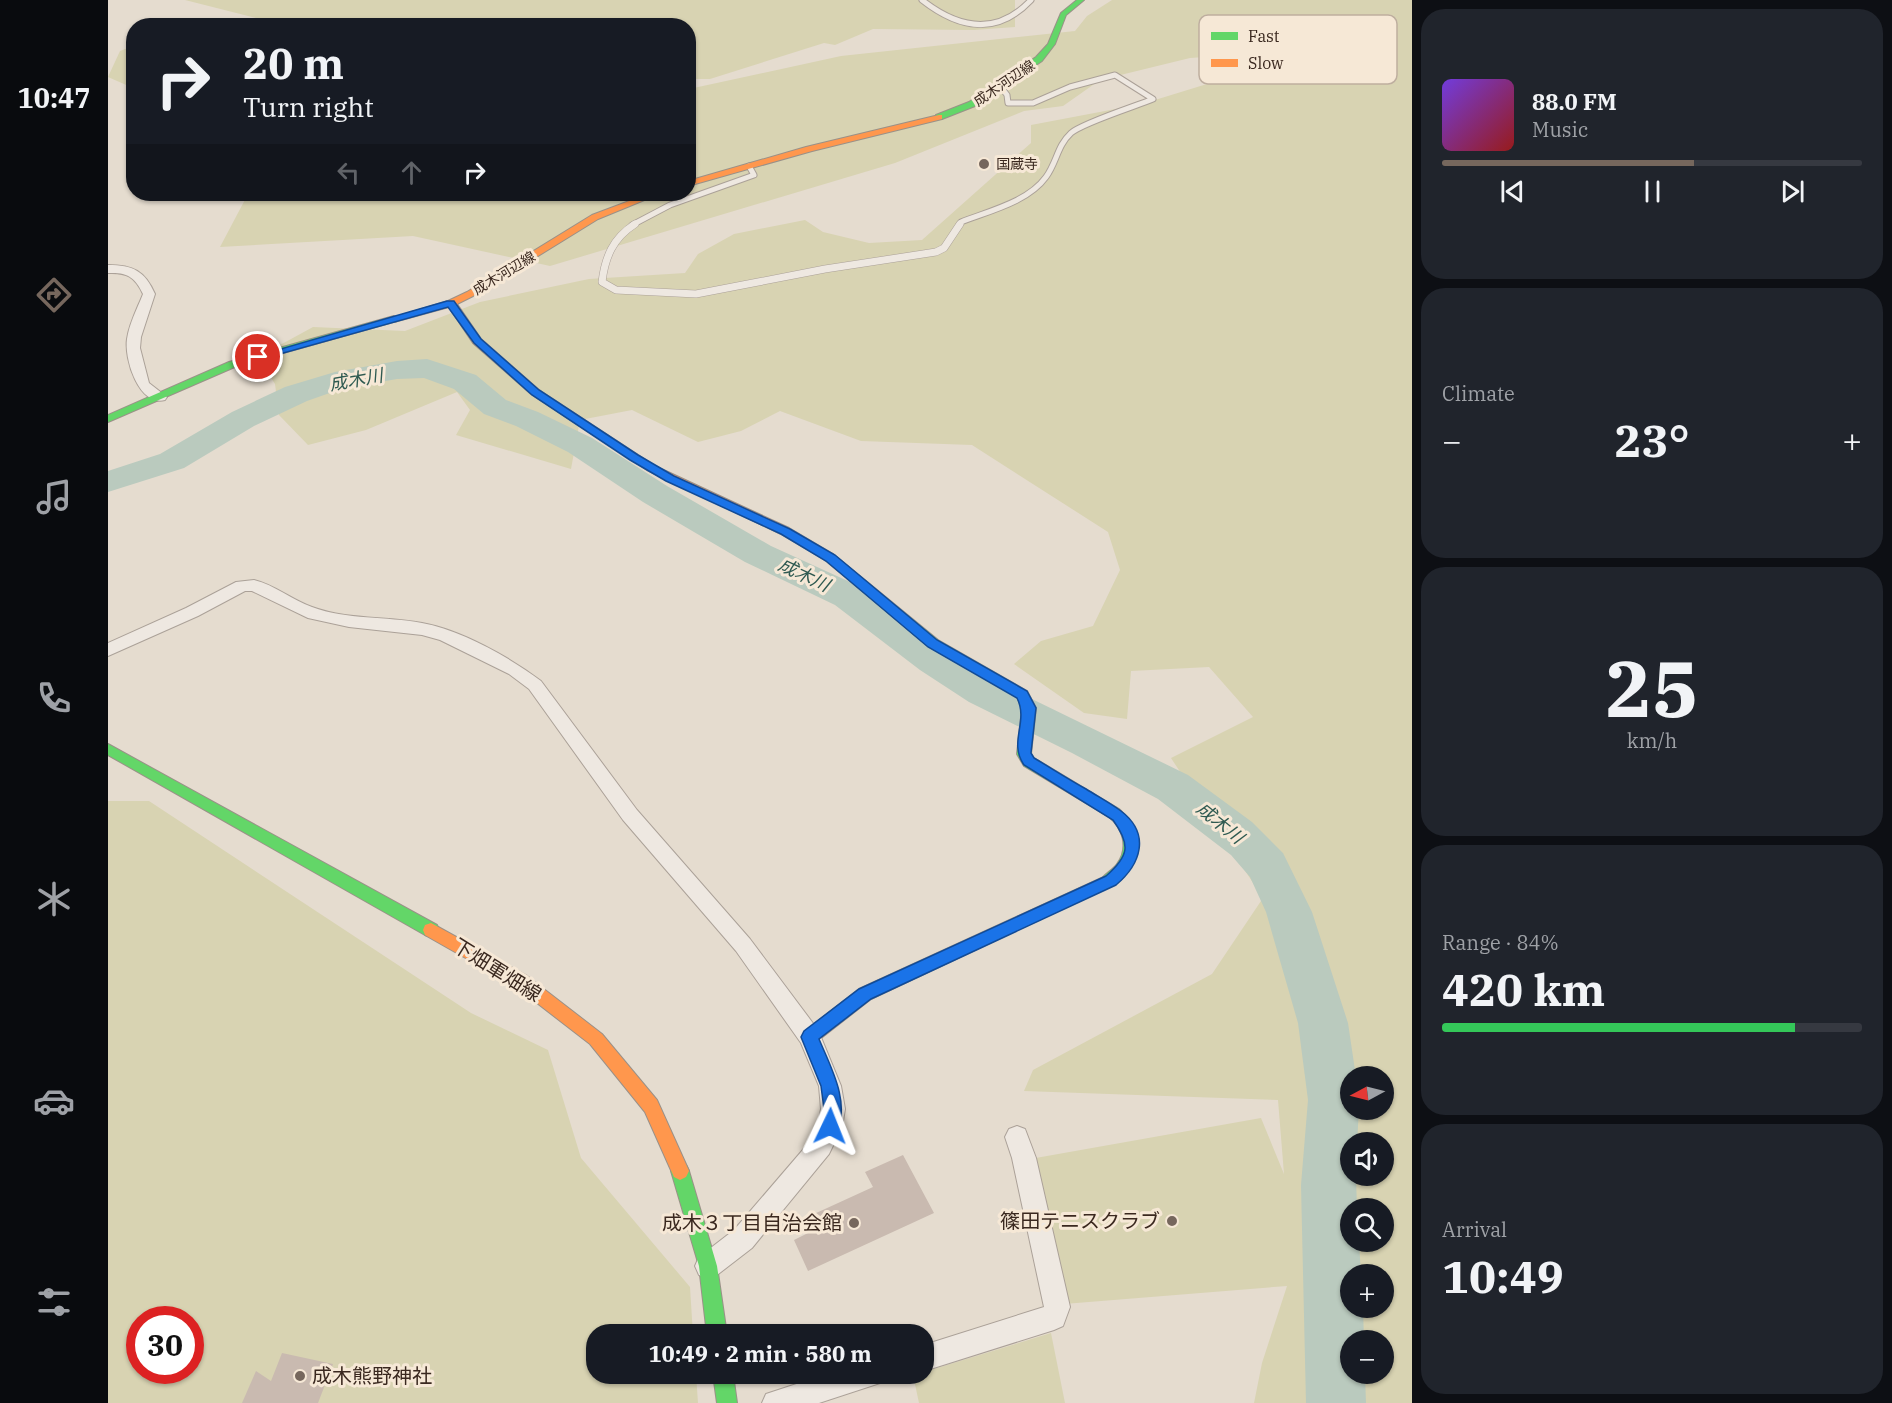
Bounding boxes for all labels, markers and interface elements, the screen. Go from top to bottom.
legend [1199,15,1397,84]
text: Fast [1248,26,1280,46]
text: 20 m [243,36,344,91]
icon: right [144,42,222,120]
text: Slow [1248,53,1284,73]
street label: 成木河辺線 [970,56,1038,110]
text: 10:47 [18,80,90,115]
text: 88.0 FM [1532,87,1617,116]
text: Turn right [243,89,374,124]
text: Music [1532,116,1588,143]
place label: 国蔵寺 [996,155,1038,173]
icon: left [332,156,365,189]
icon: ahead [395,156,428,189]
icon: right [458,156,491,189]
marker: 国蔵寺 [977,157,991,171]
icon: previous [1496,175,1529,208]
icon: pause [1636,175,1669,208]
icon: next [1776,175,1809,208]
street label: 成木河辺線 [469,247,539,299]
icon: directions [33,274,75,316]
pin [232,331,283,382]
icon: arrive [241,340,274,373]
water label: 成木川 [327,363,386,396]
text: Climate [1442,380,1515,407]
text: 23° [1614,411,1690,469]
text: − [1442,419,1462,462]
text: + [1842,419,1862,462]
icon: music [33,476,75,518]
water label: 成木川 [775,553,835,597]
text: 25 [1605,637,1699,738]
icon: phone [33,677,75,719]
text: km/h [1627,727,1677,754]
water label: 成木川 [1192,797,1250,850]
icon: climate [33,878,75,920]
text: Range · 84% [1442,929,1559,956]
street label: 下畑軍畑線 [448,932,547,1008]
text: 420 km [1442,960,1605,1018]
north arrow [1340,1066,1394,1120]
map controls [1340,1066,1394,1384]
icon: car [33,1080,75,1122]
position arrow [798,1094,862,1158]
button: sound [1340,1132,1394,1186]
button: search [1340,1198,1394,1252]
place label: 篠田テニスクラブ [1000,1207,1160,1234]
place label: 成木３丁目自治会館 [662,1209,842,1236]
marker: 篠田テニスクラブ [1165,1214,1179,1228]
marker: 成木３丁目自治会館 [847,1216,861,1230]
text: Arrival [1442,1216,1507,1243]
text: 10:49 [1442,1247,1564,1305]
button: + [1340,1264,1394,1318]
icon: filters [33,1281,75,1323]
speed limit sign: 30 [126,1306,204,1384]
button: − [1340,1330,1394,1384]
text: 10:49 · 2 min · 580 m [648,1339,872,1368]
place label: 成木熊野神社 [312,1362,432,1389]
marker: 成木熊野神社 [293,1369,307,1383]

